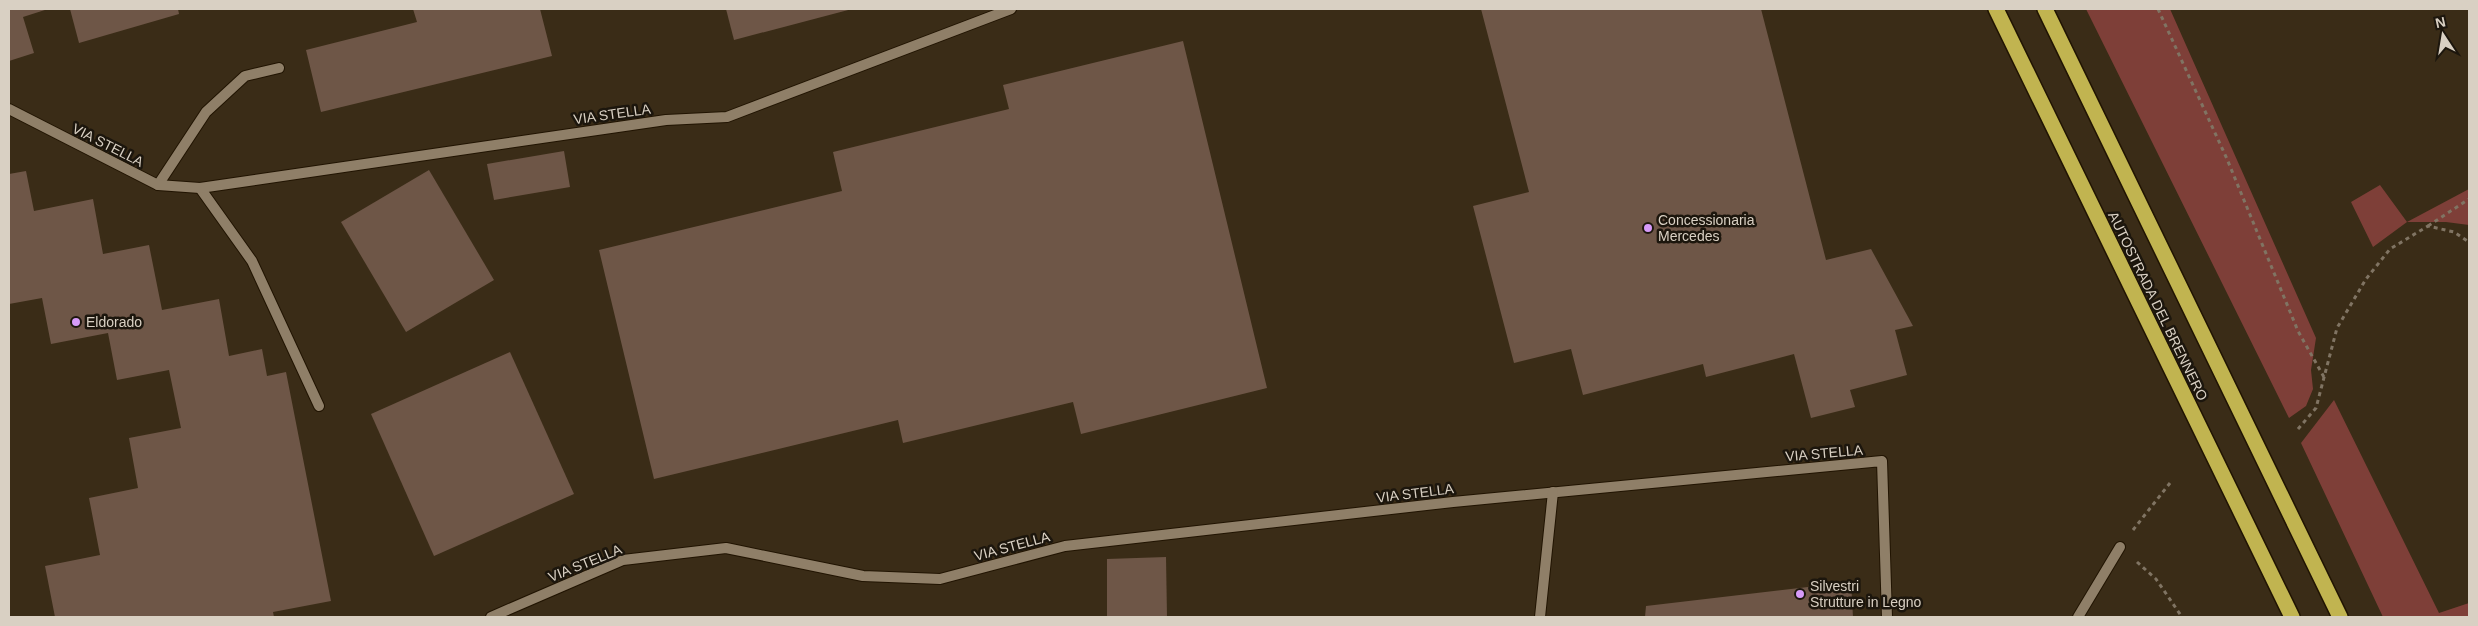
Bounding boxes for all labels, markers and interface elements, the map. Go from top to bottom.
north arrow [2418,10,2468,60]
text: N [2434,13,2447,31]
street label: VIA STELLA [572,101,652,127]
street label: VIA STELLA [70,120,147,170]
street label: AUTOSTRADA DEL BRENNERO [2105,209,2211,403]
place label: Concessionaria Mercedes [1658,212,1755,244]
marker: Concessionaria Mercedes [1642,222,1654,234]
place label: Eldorado [86,314,142,330]
marker: Eldorado [70,316,82,328]
street label: VIA STELLA [1785,442,1864,464]
street label: VIA STELLA [1375,480,1455,506]
street label: VIA STELLA [972,528,1052,564]
street label: VIA STELLA [546,541,625,585]
place label: Silvestri Strutture in Legno [1810,578,1922,610]
marker: Silvestri Strutture in Legno [1794,588,1806,600]

